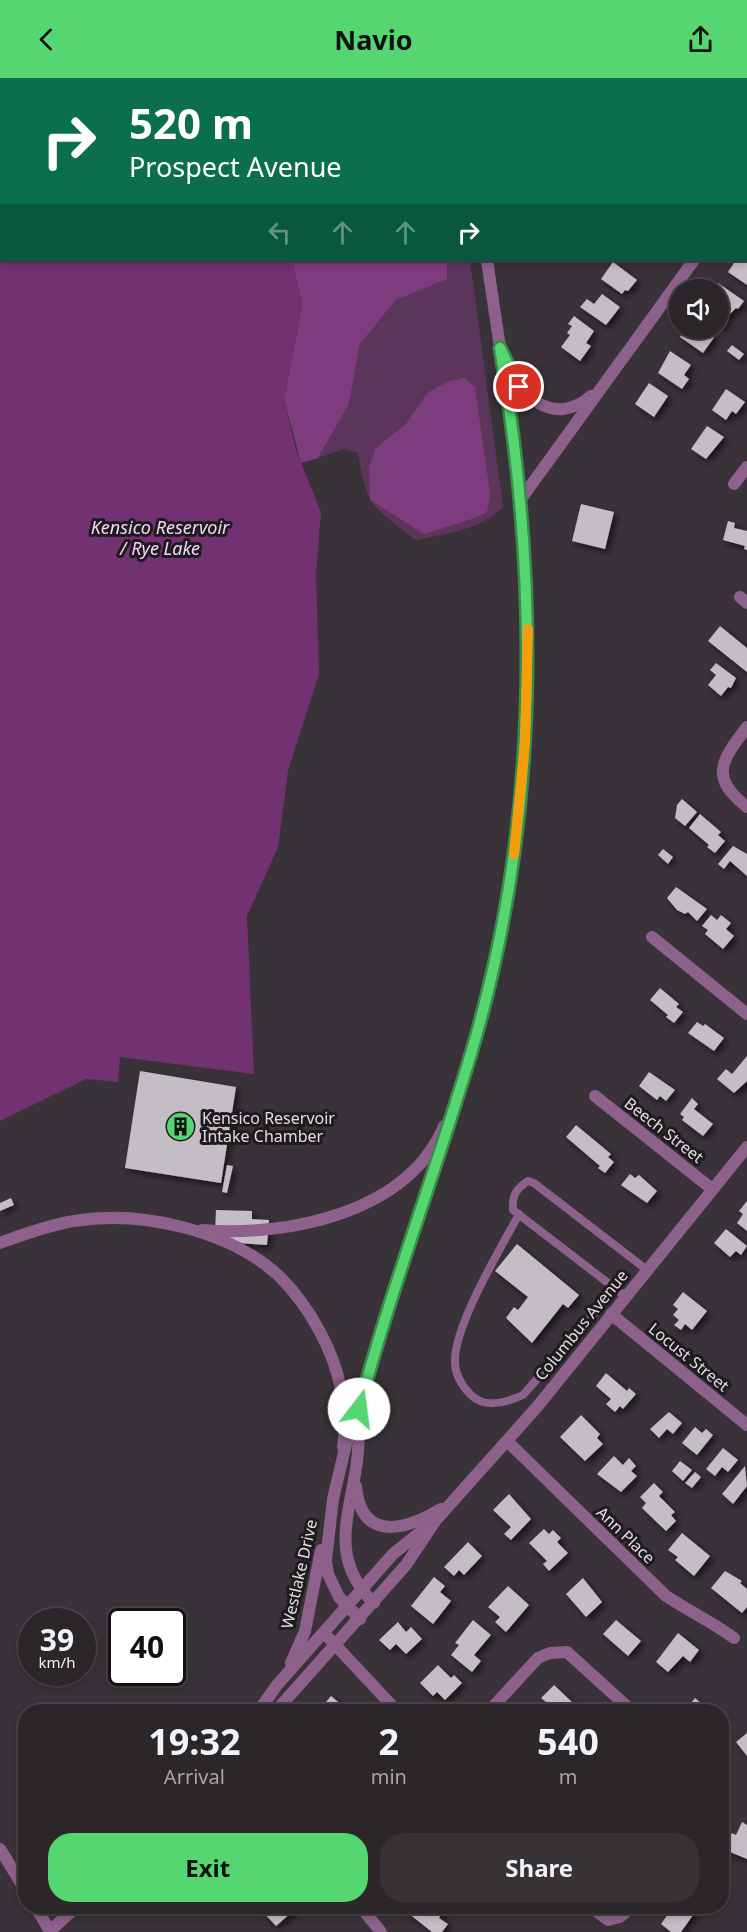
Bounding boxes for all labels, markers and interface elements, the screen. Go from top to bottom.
text: Navio [334,21,413,58]
icon: back [30,23,63,56]
icon: share [684,23,717,56]
text: 520 m [129,94,253,151]
icon: right [30,102,108,180]
text: Prospect Avenue [129,148,342,185]
icon: left [263,216,296,249]
icon: ahead [326,216,359,249]
icon: ahead [389,216,422,249]
icon: right [452,216,485,249]
map controls [669,279,729,339]
button: sound [669,279,729,339]
pin [493,361,544,412]
icon: arrive [502,370,535,403]
water label: Kensico Reservoir / Rye Lake [91,515,230,560]
street label: Beech Street [620,1092,708,1168]
place label: Kensico Reservoir Intake Chamber [202,1107,335,1147]
building icon: Kensico Reservoir Intake Chamber [165,1111,197,1143]
street label: Columbus Avenue [530,1265,632,1385]
street label: Locust Street [644,1318,734,1396]
position arrow [327,1377,391,1441]
street label: Ann Place [592,1502,660,1568]
street label: Westlake Drive [276,1517,322,1631]
speed limit sign: 40 [108,1608,186,1686]
text: 39 [40,1619,74,1660]
text: km/h [39,1652,75,1672]
text: 19:32 [148,1717,241,1766]
text: 2 [379,1717,399,1766]
text: 540 [537,1717,599,1766]
text: Arrival [164,1763,225,1790]
text: min [371,1763,407,1790]
text: m [559,1763,577,1790]
button: Exit [48,1833,368,1902]
button: Share [380,1833,699,1902]

